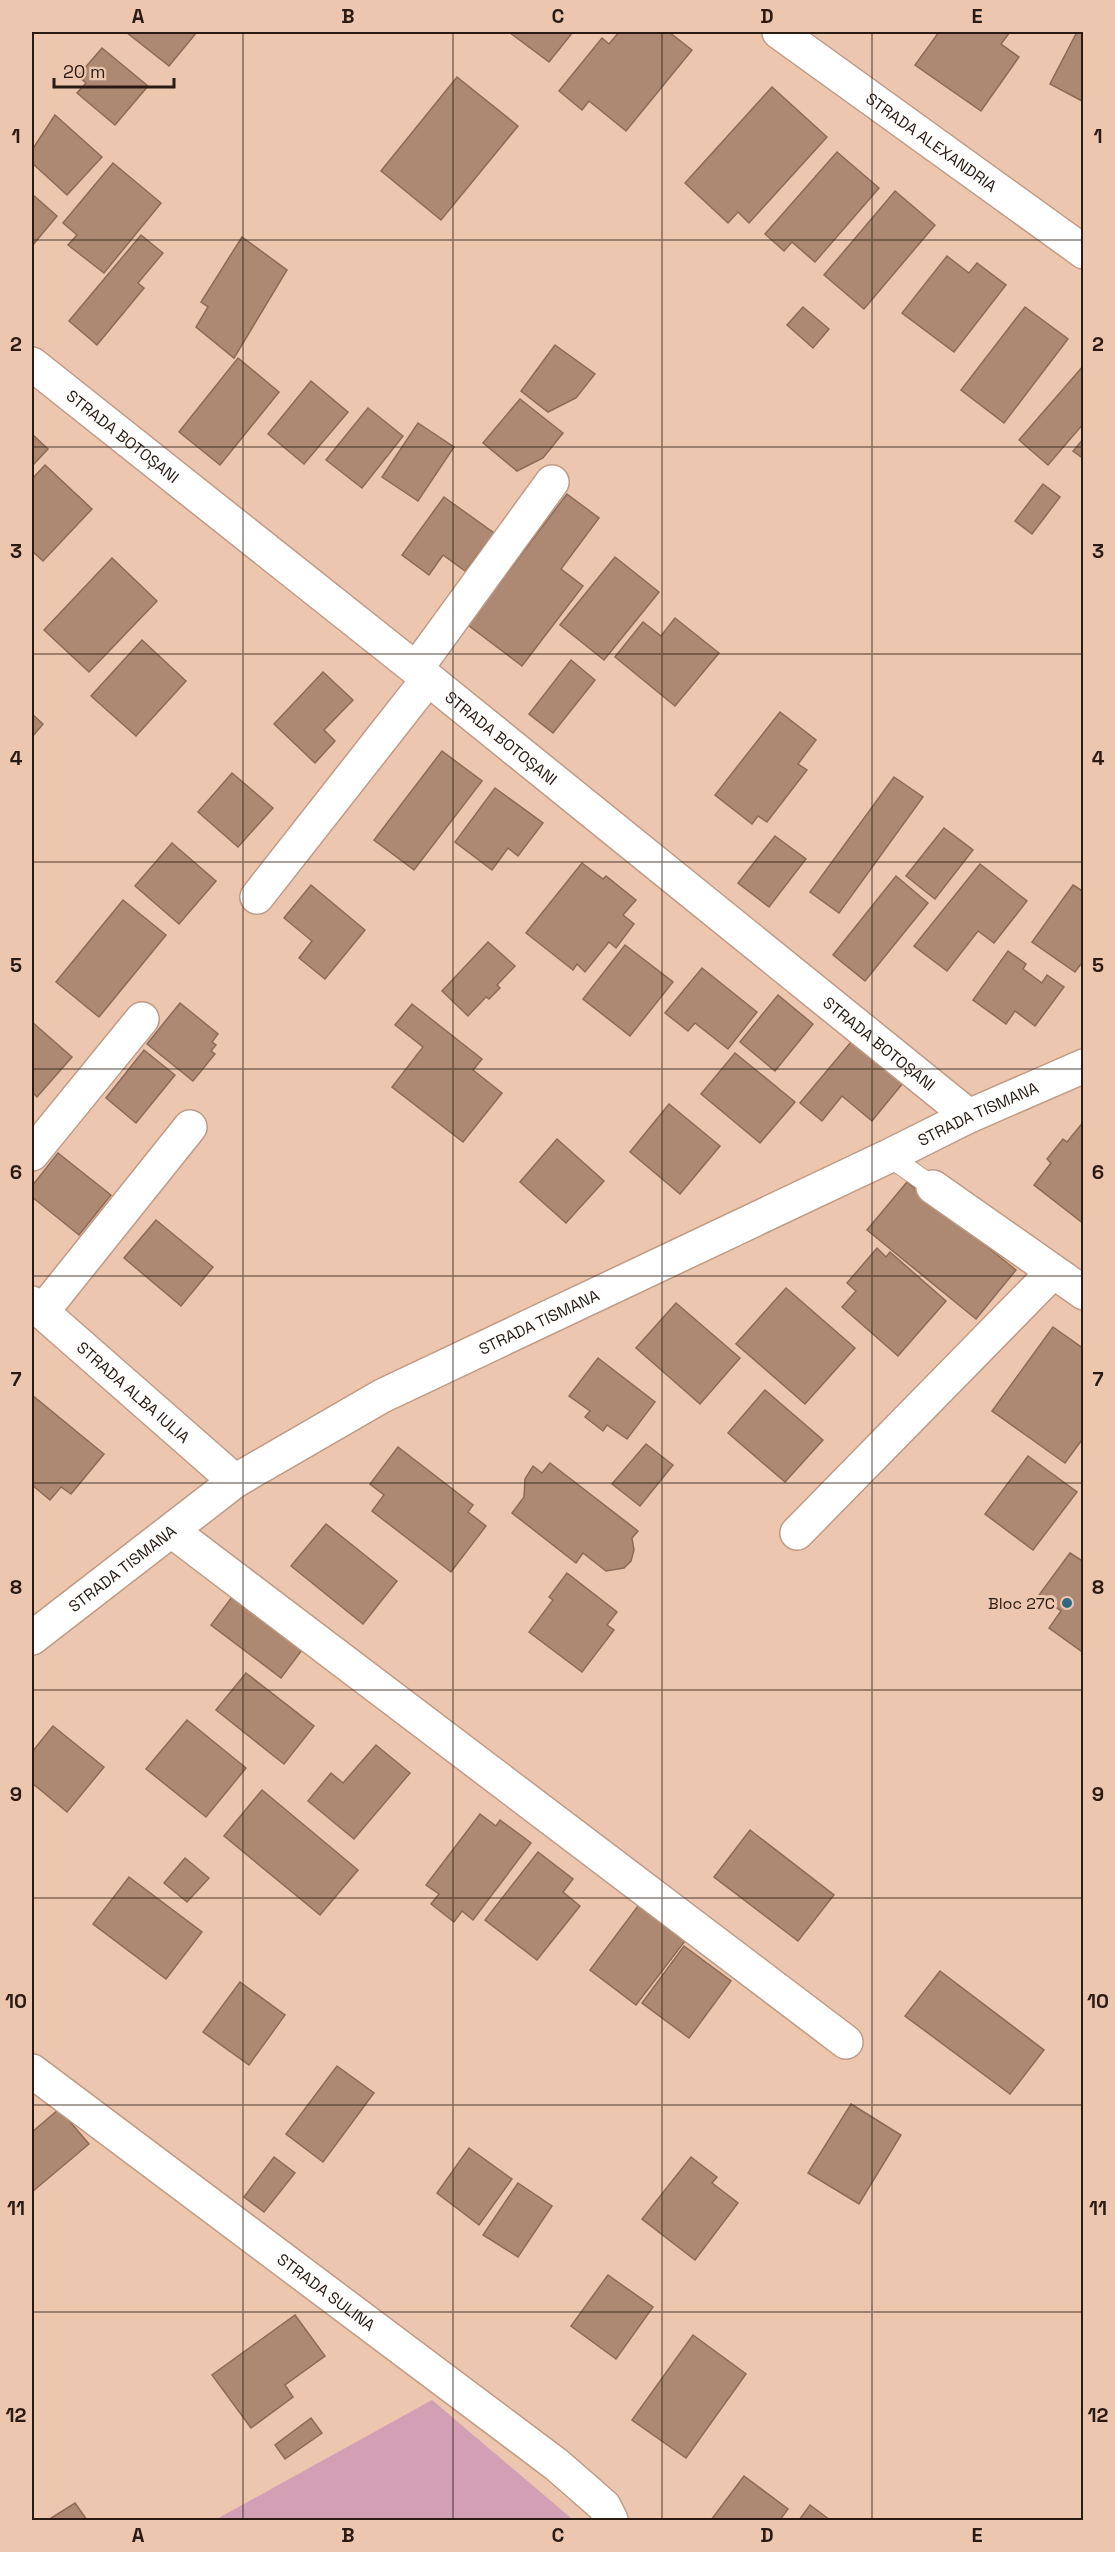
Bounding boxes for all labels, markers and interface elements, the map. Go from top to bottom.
text: A [132,3,145,29]
text: B [341,3,355,29]
text: C [552,3,565,29]
text: D [760,3,774,29]
text: E [971,3,983,29]
scale bar [54,51,174,89]
text: 20 m [63,60,106,83]
street label: STRADA ALEXANDRIA [861,88,1001,197]
text: 1 [11,123,21,149]
text: 1 [1093,123,1103,149]
text: 2 [10,331,22,357]
text: 2 [1092,331,1104,357]
street label: STRADA BOTOȘANI [62,385,183,488]
text: 3 [10,538,22,564]
text: 3 [1092,538,1104,564]
street label: STRADA BOTOȘANI [441,687,561,790]
text: 4 [10,745,23,771]
text: 4 [1092,745,1105,771]
text: 5 [10,952,22,978]
text: 5 [1092,952,1104,978]
street label: STRADA BOTOȘANI [819,992,939,1095]
street label: STRADA TISMANA [914,1077,1042,1151]
text: 6 [10,1159,22,1185]
text: 6 [1092,1159,1104,1185]
street label: STRADA TISMANA [475,1285,603,1360]
street label: STRADA ALBA IULIA [72,1337,194,1448]
text: 7 [10,1366,22,1392]
text: 7 [1092,1366,1104,1392]
street label: STRADA TISMANA [64,1520,181,1617]
text: 8 [10,1574,22,1600]
text: 8 [1092,1574,1104,1600]
place label: Bloc 27C [988,1593,1055,1614]
marker: Bloc 27C [1060,1596,1074,1610]
text: 9 [10,1781,22,1807]
text: 9 [1092,1781,1104,1807]
text: 10 [5,1988,27,2014]
text: 10 [1087,1988,1109,2014]
text: 11 [7,2195,25,2221]
text: 11 [1089,2195,1107,2221]
street label: STRADA SULINA [273,2249,379,2336]
text: 12 [6,2402,27,2428]
text: 12 [1088,2402,1109,2428]
text: A [132,2522,145,2548]
text: B [341,2522,355,2548]
text: C [552,2522,565,2548]
text: D [760,2522,774,2548]
text: E [971,2522,983,2548]

